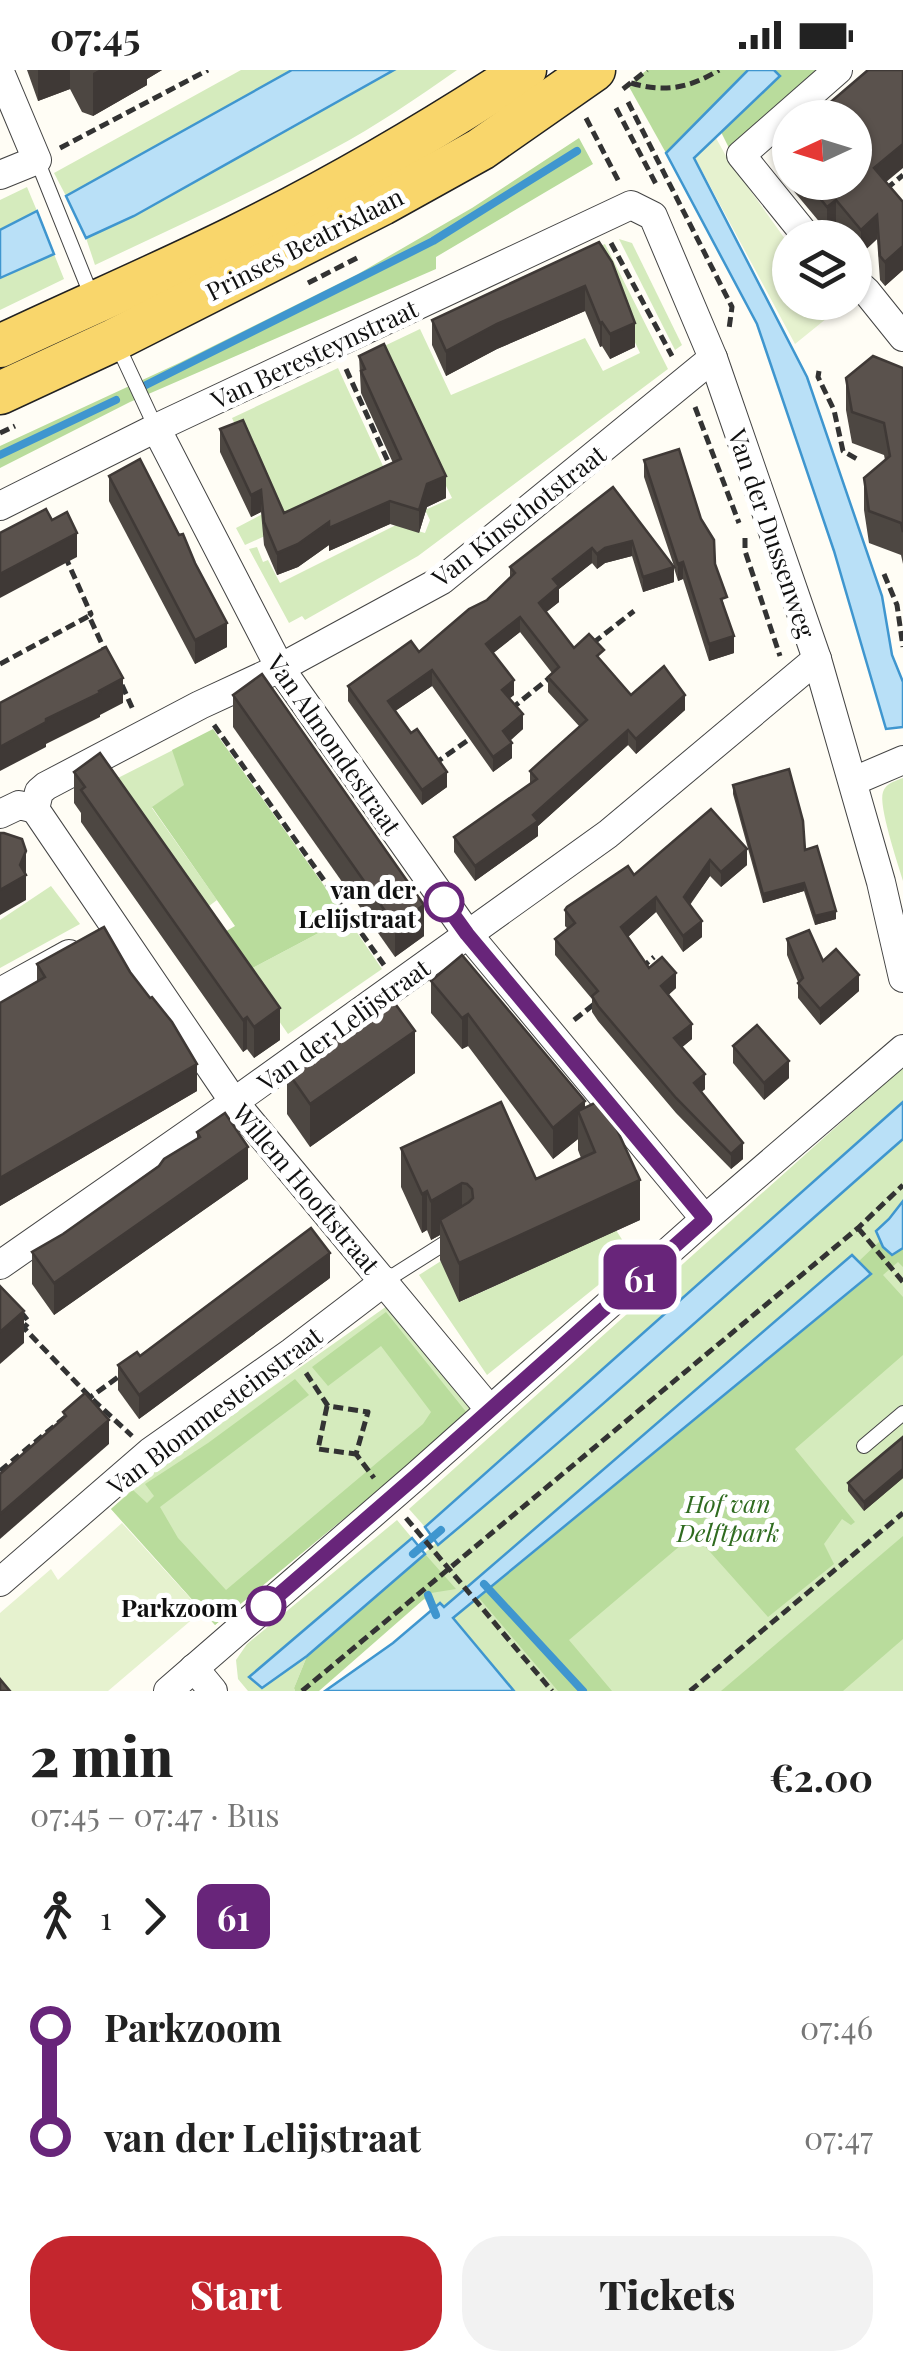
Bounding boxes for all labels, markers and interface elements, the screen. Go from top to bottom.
text: 07:45 [50,10,140,61]
north arrow [772,100,872,200]
map controls [772,100,872,320]
street label: Prinses Beatrixlaan [200,179,408,307]
button: layers [772,220,872,320]
street label: Van Beresteynstraat [205,290,424,416]
street label: Van der Dussenweg [721,423,825,643]
street label: Van Kinschotstraat [424,436,613,594]
street label: Van Almondestraat [260,647,410,842]
place label: van der Lelijstraat [298,872,416,934]
marker: van der Lelijstraat [425,883,463,921]
street label: Van der Lelijstraat [249,950,437,1098]
street label: Willem Hooftstraat [225,1095,389,1281]
line badge: 61 [595,1244,685,1310]
text: 61 [623,1254,657,1301]
street label: Van Blommesteinstraat [99,1318,329,1502]
park label: Hof van Delftpark [676,1486,779,1548]
marker: Parkzoom [247,1587,285,1625]
place label: Parkzoom [121,1590,238,1623]
text: 2 min [30,1717,173,1791]
text: €2.00 [770,1751,873,1802]
text: 07:45 – 07:47 · Bus [30,1792,280,1835]
icon: walk [30,1889,85,1944]
icon: forward [127,1889,182,1944]
text: 61 [217,1893,250,1940]
text: 1 [100,1895,112,1938]
text: Parkzoom [104,2001,282,2052]
text: 07:46 [800,2005,873,2048]
text: van der Lelijstraat [104,2111,421,2162]
text: 07:47 [804,2115,873,2158]
button: Start [30,2236,442,2351]
button: Tickets [462,2236,873,2351]

